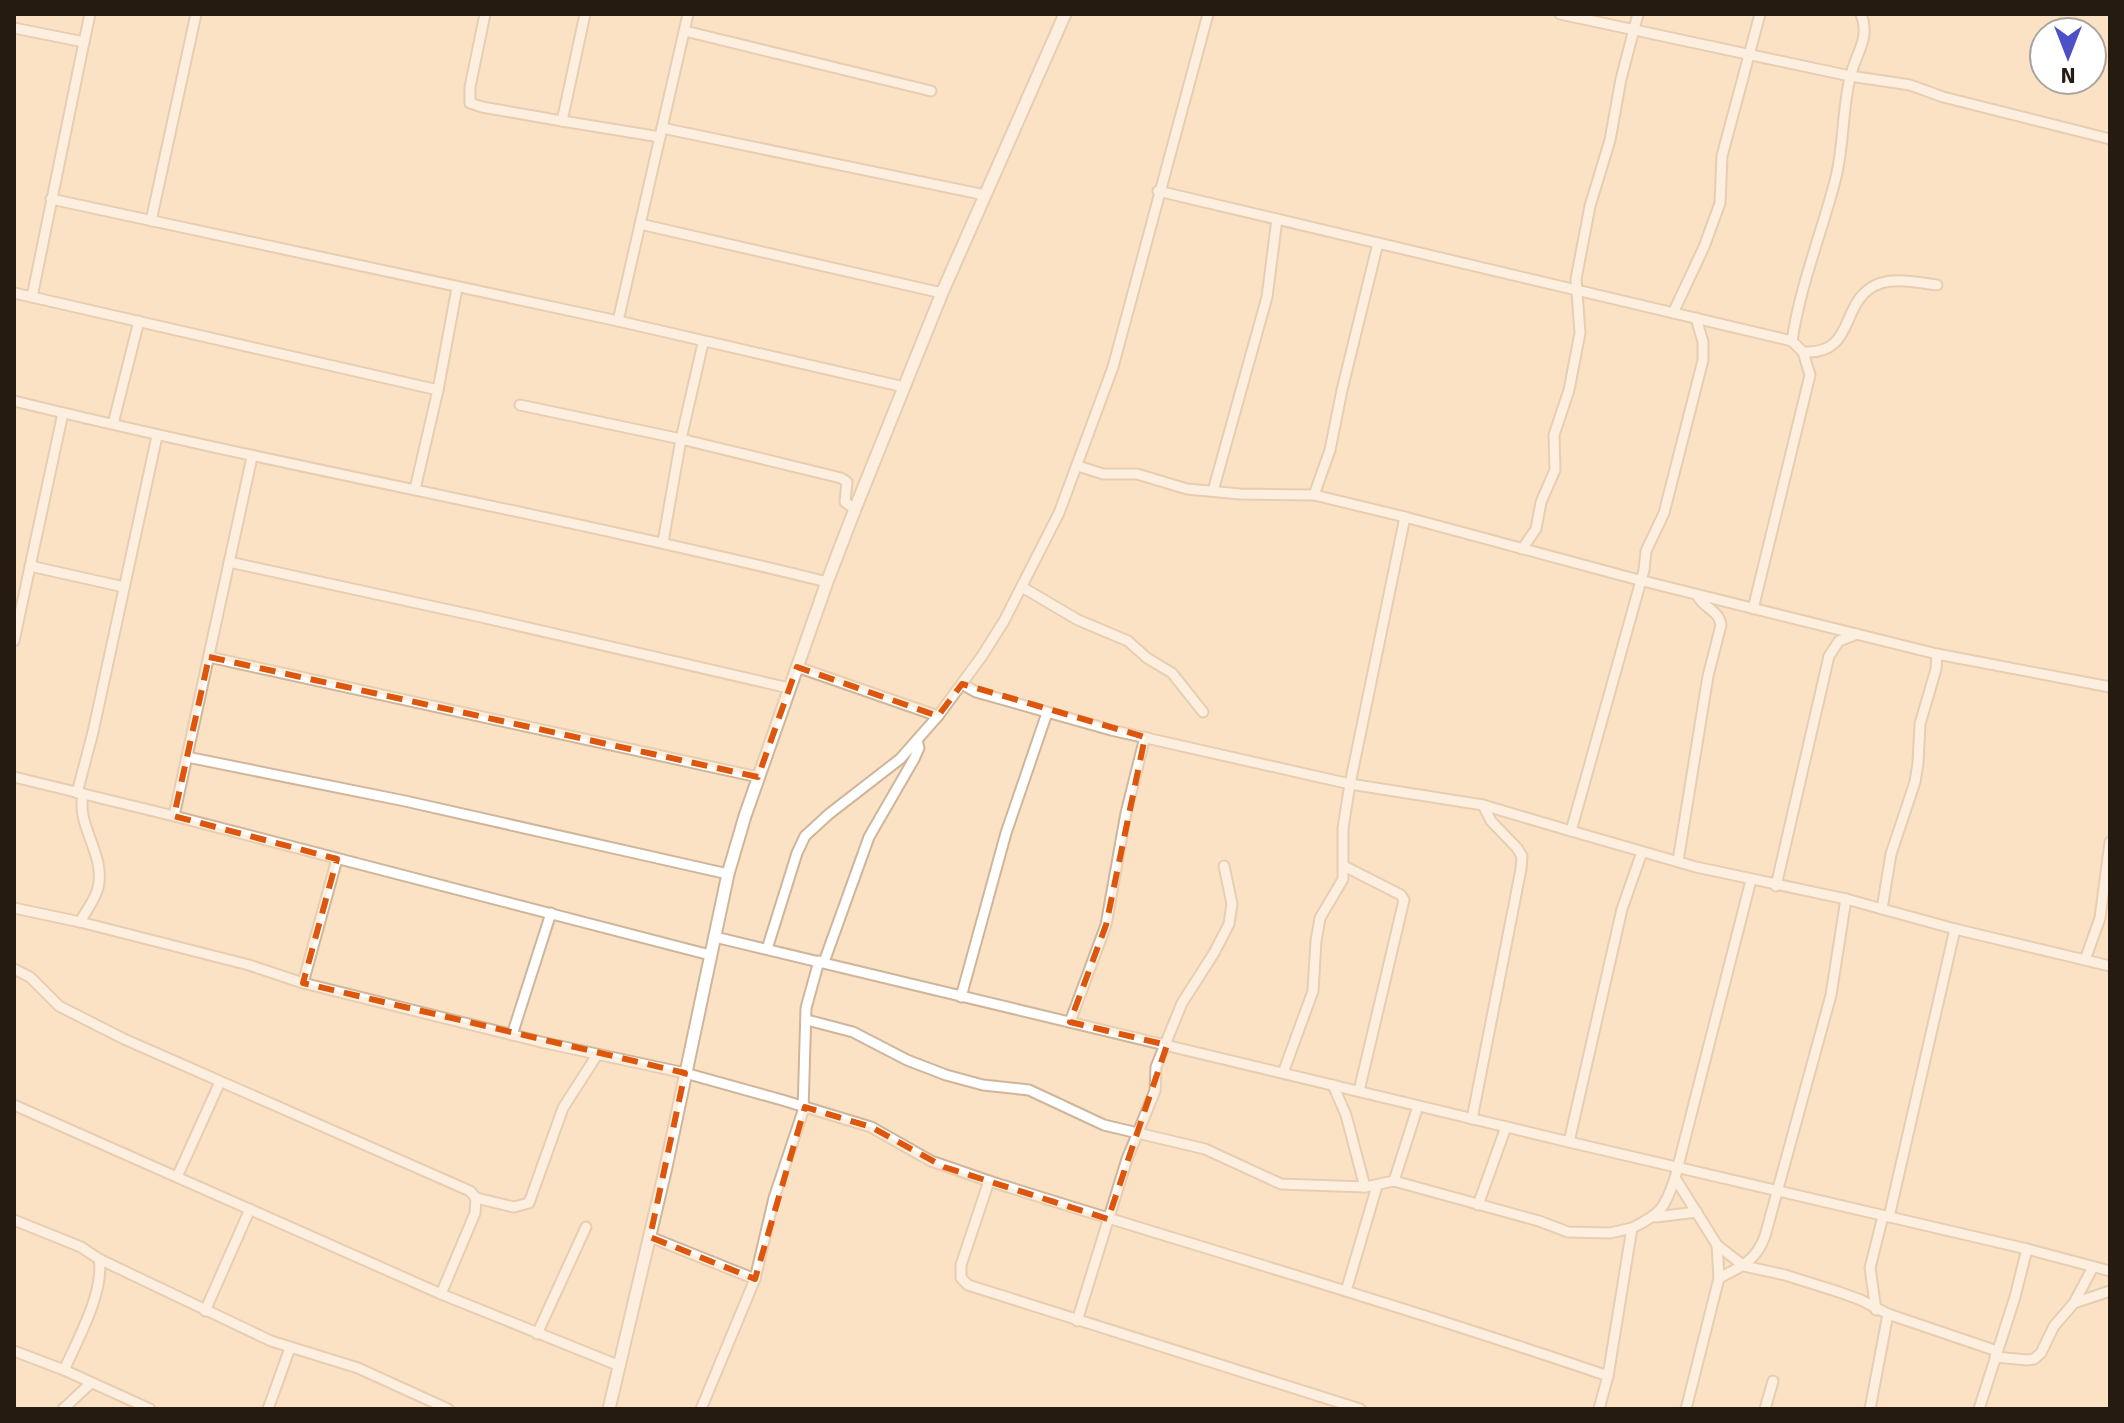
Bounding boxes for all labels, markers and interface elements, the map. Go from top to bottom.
north arrow [2028,16,2108,96]
text: N [2060,62,2076,89]

